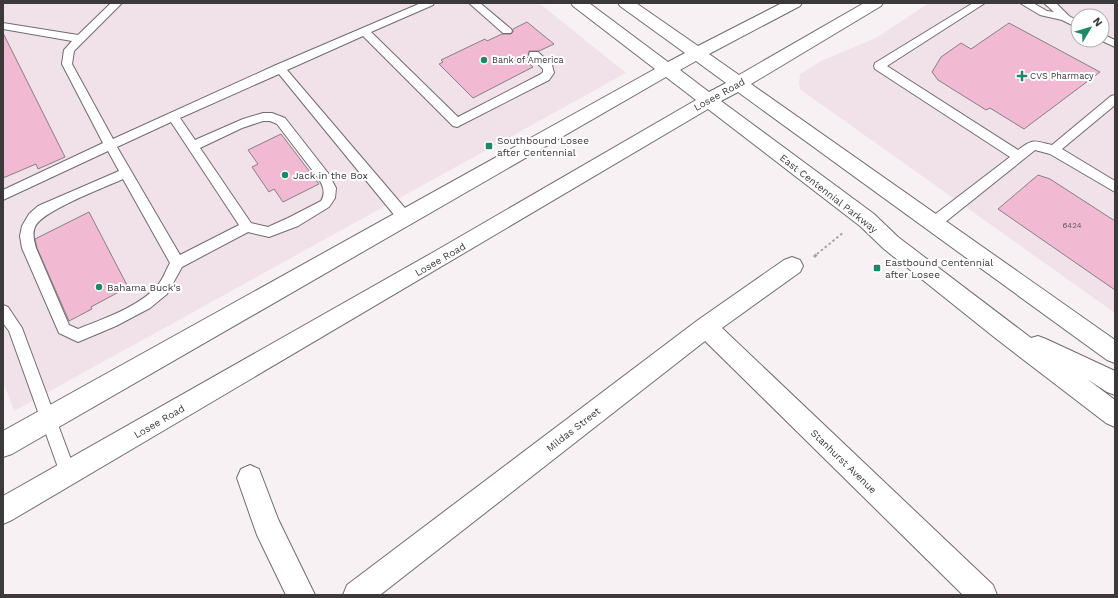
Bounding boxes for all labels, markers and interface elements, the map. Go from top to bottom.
north arrow [1070,8,1110,48]
text: N [1090,15,1105,29]
marker: Bank of America [479,55,489,65]
place label: Bank of America [492,55,564,65]
marker: CVS Pharmacy [1017,71,1027,81]
place label: CVS Pharmacy [1030,71,1094,81]
street label: Losee Road [692,76,747,113]
place label: Southbound Losee after Centennial [497,135,589,158]
marker: Southbound Losee after Centennial [484,141,494,151]
street label: East Centennial Parkway [778,152,880,235]
marker: Jack in the Box [280,170,290,180]
place label: Jack in the Box [293,170,368,181]
house number: 6424 [1062,221,1082,230]
street label: Losee Road [413,241,467,278]
place label: Eastbound Centennial after Losee [885,257,993,280]
marker: Eastbound Centennial after Losee [872,263,882,273]
marker: Bahama Buck's [94,282,104,292]
place label: Bahama Buck's [107,282,181,293]
street label: Losee Road [132,403,186,440]
street label: Mildas Street [544,405,603,454]
street label: Stanhurst Avenue [809,427,879,496]

